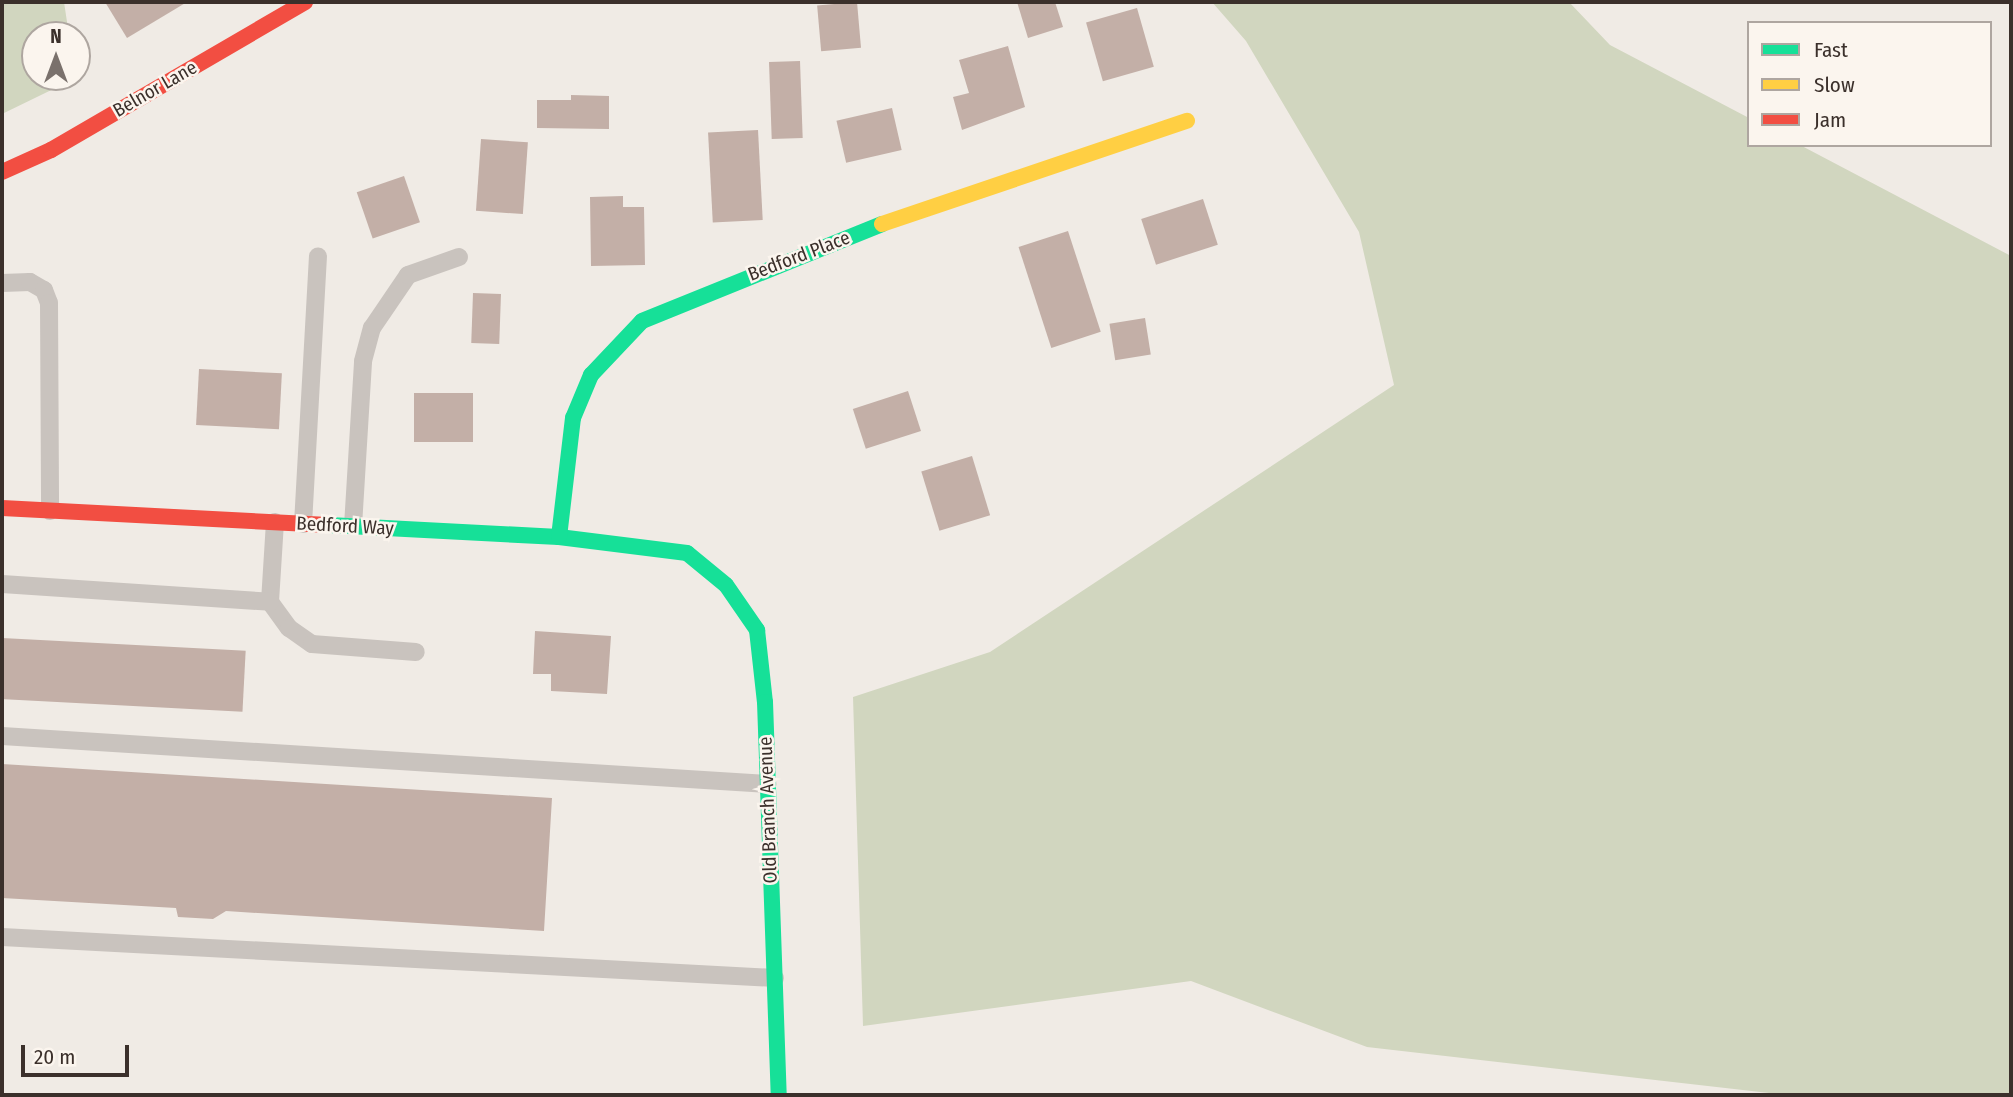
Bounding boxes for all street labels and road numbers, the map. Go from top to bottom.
street label: Belnor Lane [109,56,201,122]
street label: Bedford Place [745,226,853,286]
street label: Bedford Way [296,512,394,540]
street label: Old Branch Avenue [754,736,782,884]

